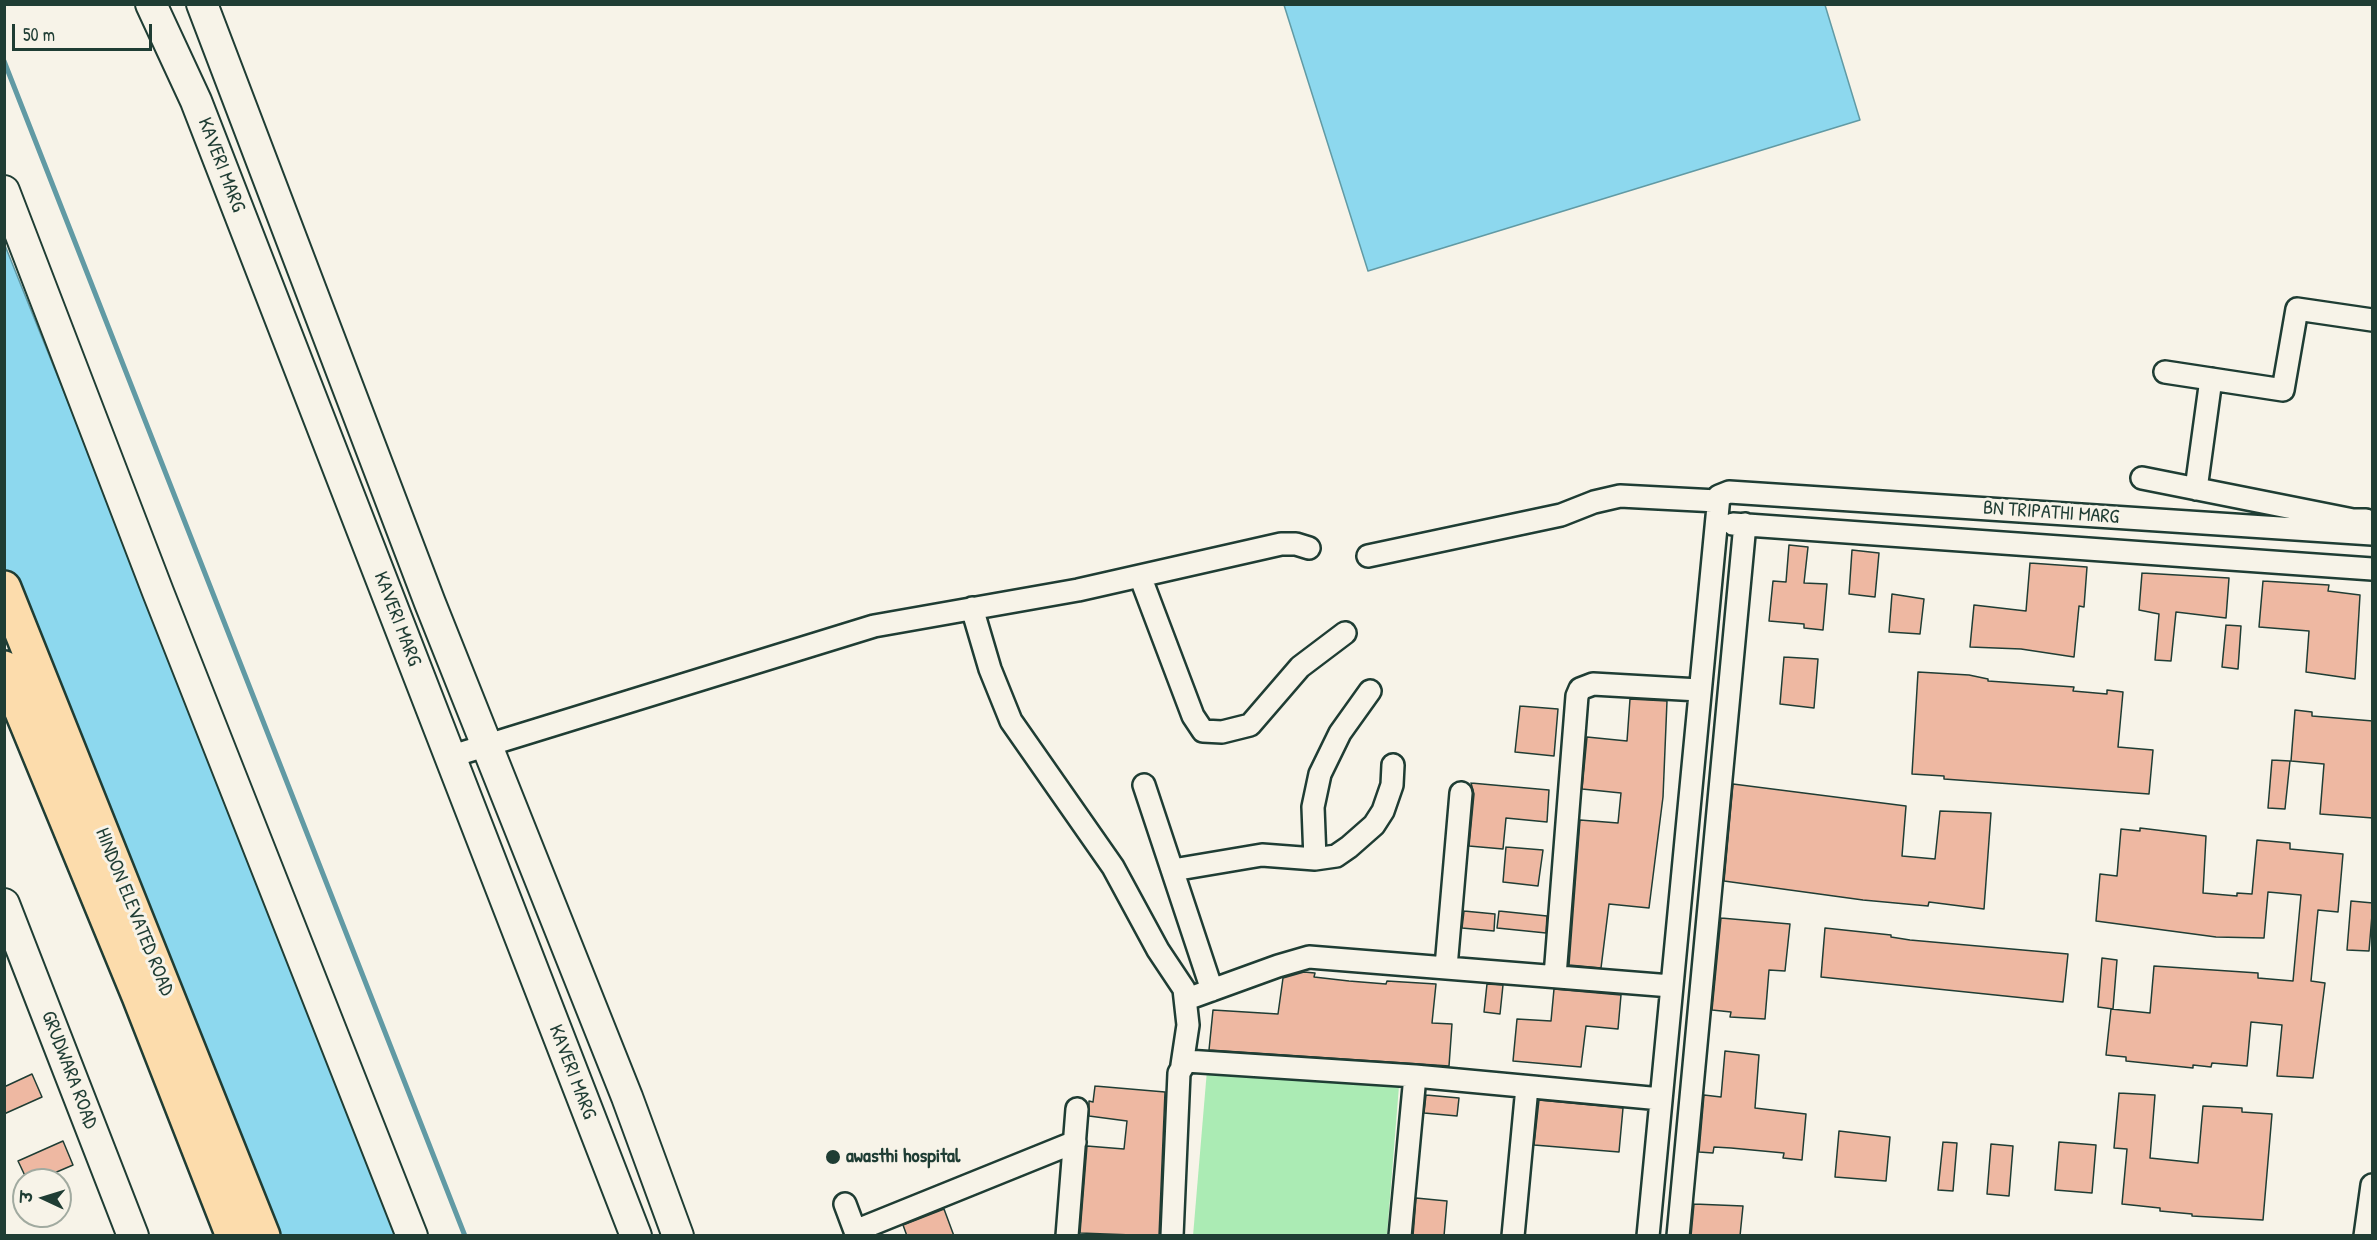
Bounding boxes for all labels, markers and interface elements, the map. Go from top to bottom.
scale bar [15,12,154,50]
text: 50 m [23,22,55,47]
street label: KAVERI MARG [192,114,250,216]
street label: BN TRIPATHI MARG [1982,496,2120,530]
street label: KAVERI MARG [368,568,426,670]
street label: HINDON ELEVATED ROAD [89,825,179,999]
street label: GRUDWARA ROAD [36,1008,102,1132]
street label: KAVERI MARG [543,1021,601,1123]
place label: awasthi hospital [846,1145,960,1169]
marker: awasthi hospital [824,1148,842,1166]
north arrow [12,1168,72,1228]
text: उ [15,1191,37,1203]

